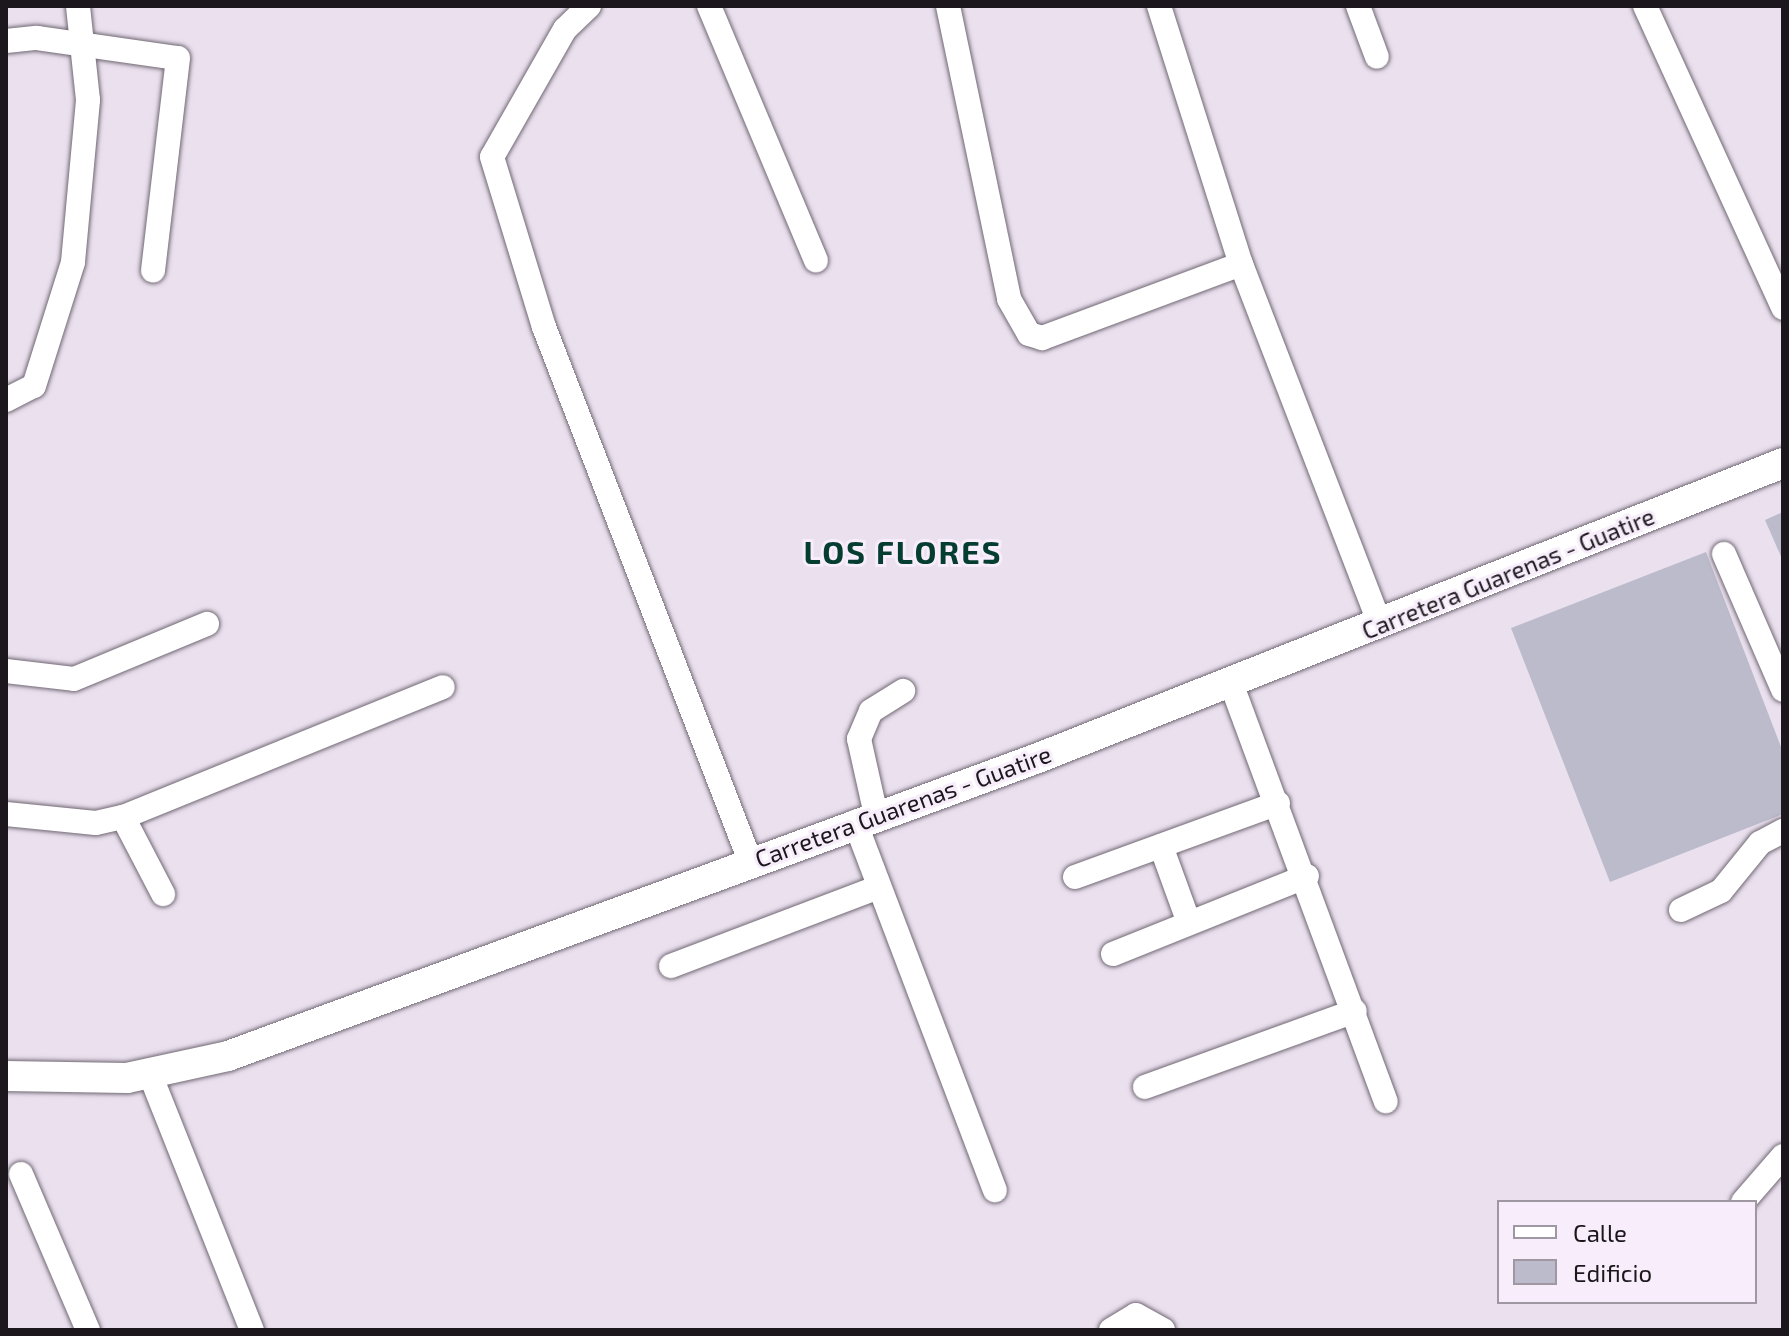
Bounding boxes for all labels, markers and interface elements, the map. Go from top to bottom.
street label: Carretera Guarenas - Guatire [1357,501,1659,645]
district label: LOS FLORES [803,532,1003,570]
street label: Carretera Guarenas - Guatire [751,739,1055,873]
legend [1497,1200,1757,1304]
text: Calle [1573,1218,1627,1247]
text: Edificio [1573,1258,1652,1287]

